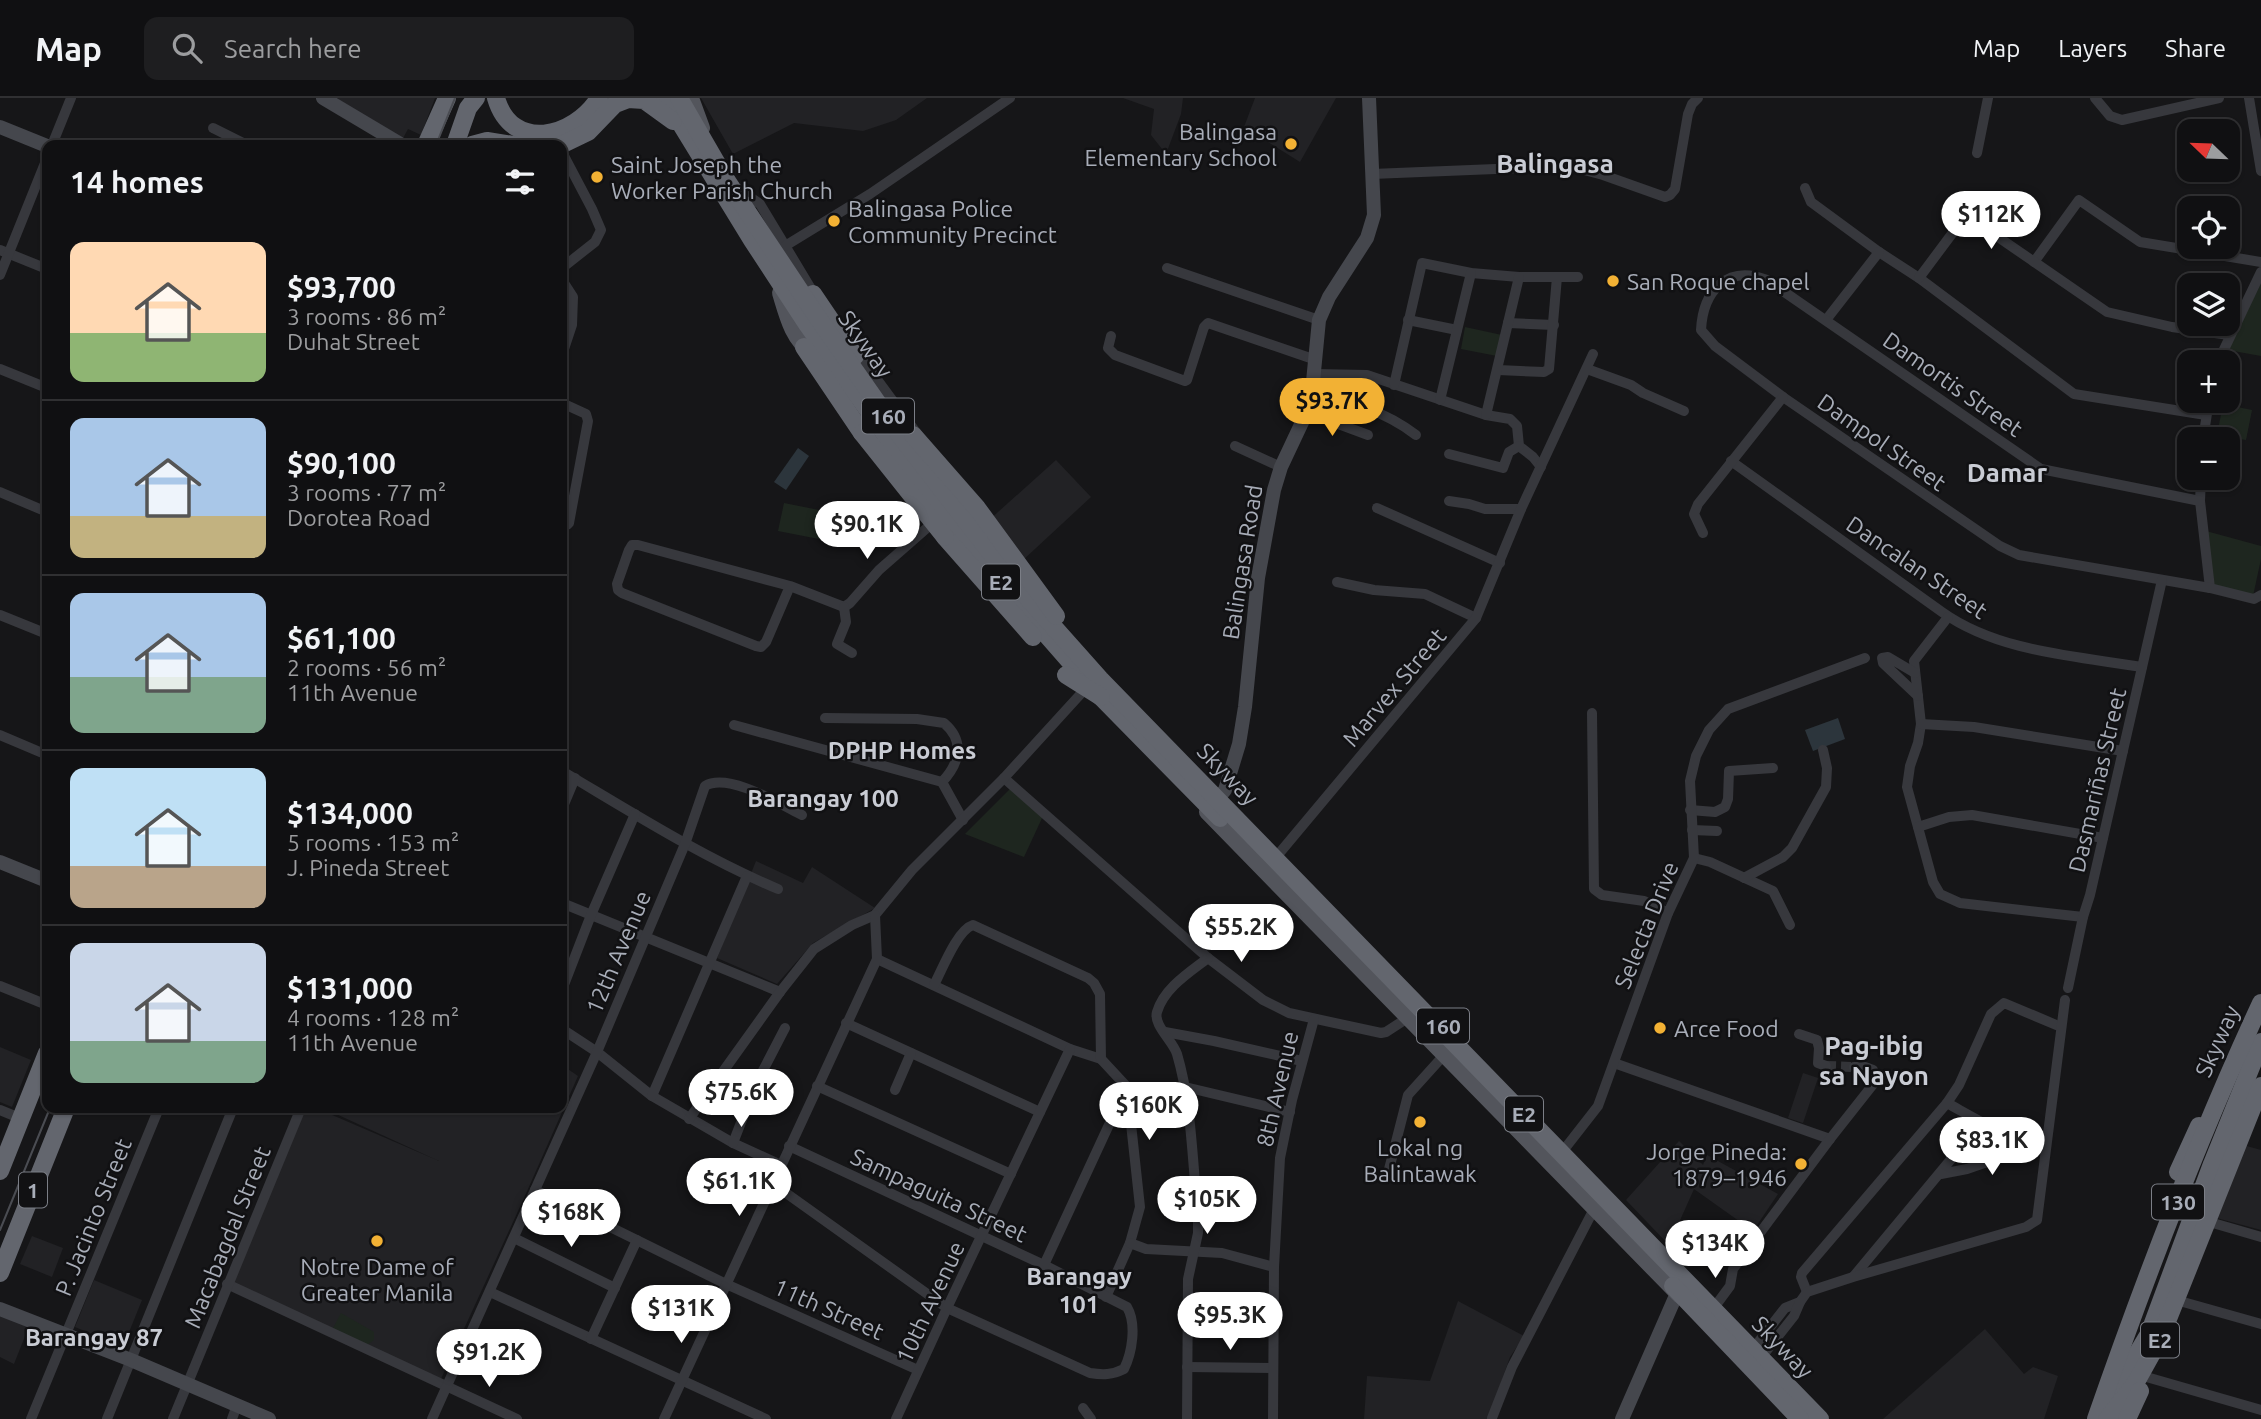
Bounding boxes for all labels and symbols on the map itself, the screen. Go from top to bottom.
place label: Balingasa Elementary School [1084,119,1277,170]
north arrow [2177,119,2240,182]
marker: Balingasa Elementary School [1283,136,1299,152]
district label: Balingasa [1496,149,1614,178]
place label: Saint Joseph the Worker Parish Church [611,152,833,203]
marker: Saint Joseph the Worker Parish Church [589,169,605,185]
pin: $112K [1942,192,2040,251]
place label: Balingasa Police Community Precinct [848,196,1057,247]
marker: Balingasa Police Community Precinct [826,213,842,229]
place label: San Roque chapel [1627,269,1809,294]
marker: San Roque chapel [1605,273,1621,289]
street label: Skyway [834,306,898,382]
street label: Damortis Street [1879,327,2027,441]
pin: $93.7K [1275,378,1389,438]
street label: Dampol Street [1813,389,1951,495]
road number: 160 [862,398,914,434]
district label: Damar [1967,458,2047,487]
street label: Balingasa Road [1217,483,1267,641]
pin: $90.1K [810,502,924,561]
street label: Dancalan Street [1842,511,1992,623]
road number: E2 [982,564,1020,600]
street label: Marvex Street [1337,623,1451,751]
street label: Dasmariñas Street [2064,685,2130,875]
district label: DPHP Homes [828,737,976,764]
street label: Skyway [1193,738,1263,810]
district label: Barangay 100 [747,785,899,812]
street label: Selecta Drive [1609,858,1683,992]
street label: 12th Avenue [581,887,655,1017]
pin: $55.2K [1184,904,1298,964]
street label: Skyway [2190,1001,2244,1081]
road number: 160 [1417,1009,1469,1044]
place label: Arce Food [1674,1016,1779,1041]
marker: Arce Food [1652,1020,1668,1036]
street label: 8th Avenue [1252,1029,1302,1149]
district label: Pag-ibig sa Nayon [1819,1031,1929,1090]
pin: $75.6K [684,1070,798,1129]
pin: $160K [1100,1082,1198,1142]
road number: E2 [1505,1096,1543,1132]
marker: Lokal ng Balintawak [1412,1114,1428,1130]
pin: $83.1K [1935,1118,2049,1177]
street label: P. Jacinto Street [50,1135,136,1299]
place label: Lokal ng Balintawak [1363,1135,1477,1186]
place label: Jorge Pineda: 1879–1946 [1646,1139,1787,1190]
street label: Macabagdal Street [179,1143,275,1331]
street label: Sampaguita Street [847,1143,1031,1247]
marker: Jorge Pineda: 1879–1946 [1793,1156,1809,1172]
pin: $61.1K [682,1158,796,1218]
road number: 1 [19,1172,47,1208]
pin: $105K [1158,1176,1256,1236]
road number: 130 [2152,1184,2204,1220]
pin: $168K [522,1190,620,1249]
pin: $134K [1666,1220,1764,1280]
marker: Notre Dame of Greater Manila [369,1233,385,1249]
street label: 10th Avenue [891,1237,969,1367]
place label: Notre Dame of Greater Manila [300,1254,454,1305]
district label: Barangay 101 [1026,1263,1132,1318]
street label: 11th Street [770,1274,888,1344]
pin: $131K [632,1286,730,1345]
pin: $95.3K [1173,1292,1287,1352]
street label: Skyway [1748,1311,1818,1383]
road number: E2 [2141,1322,2179,1358]
district label: Barangay 87 [25,1324,163,1351]
pin: $91.2K [432,1330,546,1389]

